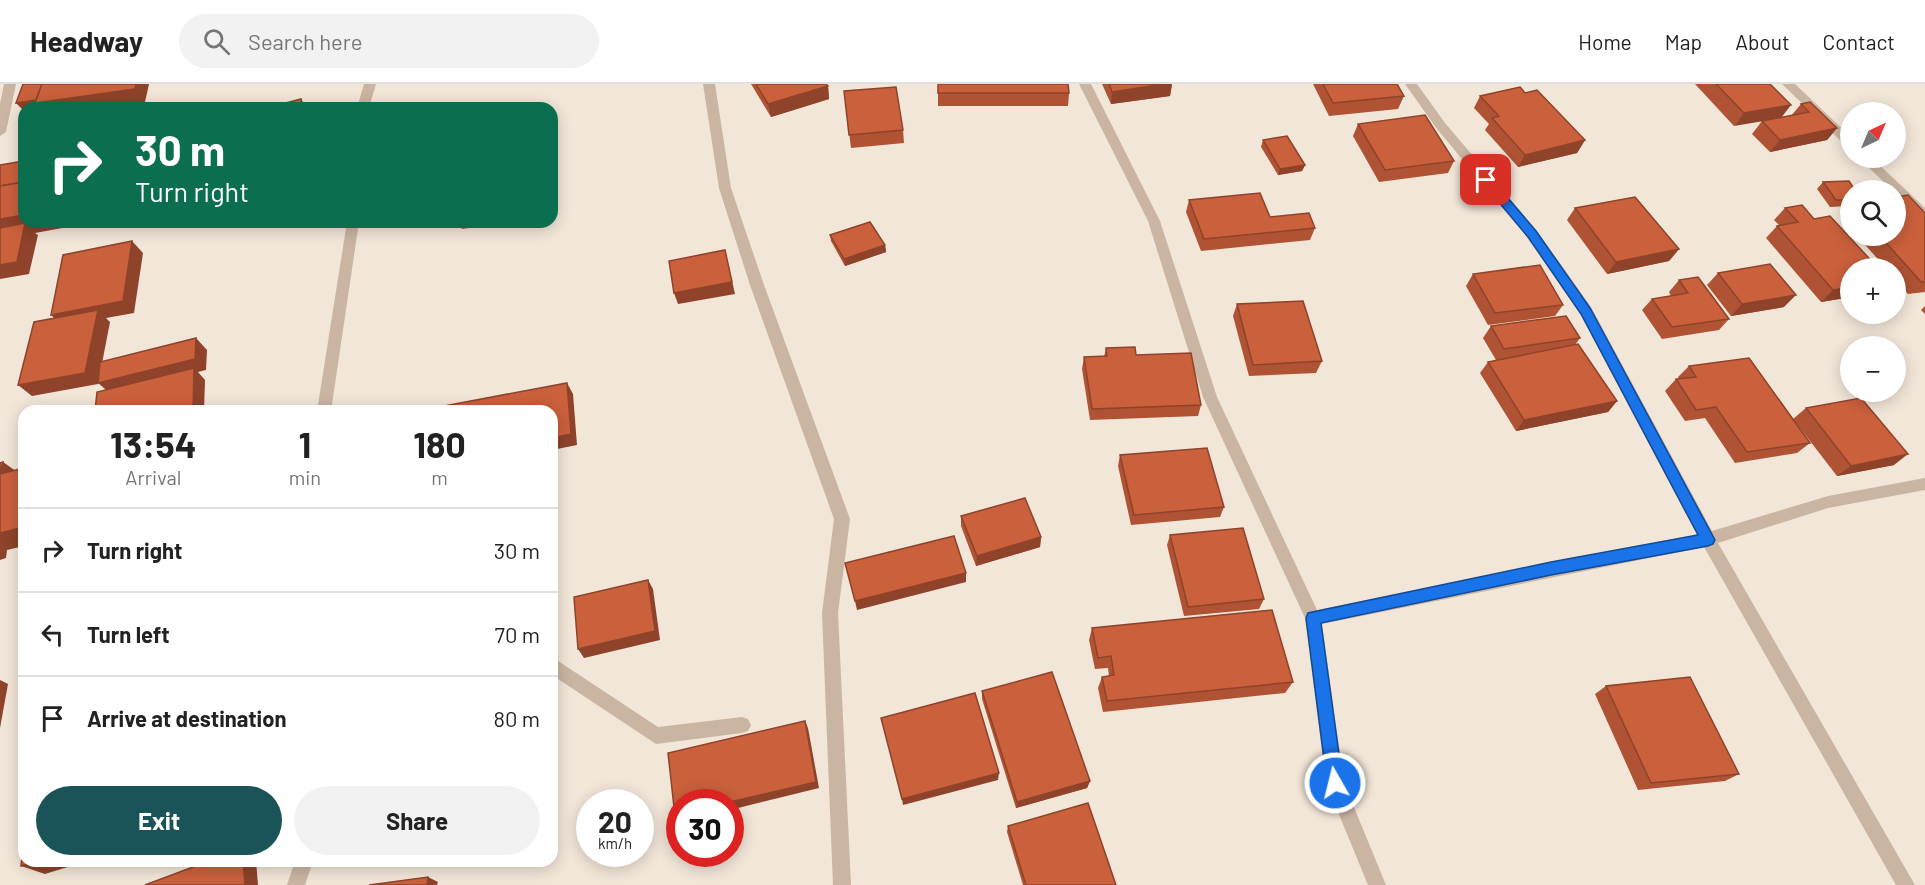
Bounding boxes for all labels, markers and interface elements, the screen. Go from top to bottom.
search box [179,14,599,68]
text: Headway [30,24,143,58]
icon: search [200,25,233,58]
text: Search here [248,28,362,54]
text: Home [1578,29,1632,54]
text: Map [1665,29,1702,54]
text: About [1735,29,1790,54]
text: Contact [1823,29,1895,54]
north arrow [1840,102,1906,168]
map controls [1840,102,1906,402]
text: 30 m [135,124,225,174]
icon: right [36,126,114,204]
pin [1460,154,1511,205]
icon: arrive [1469,163,1502,196]
text: Turn right [135,175,249,207]
button: search [1840,180,1906,246]
button: + [1840,258,1906,324]
button: − [1840,336,1906,402]
text: 13:54 [110,422,197,465]
text: 1 [298,422,311,465]
text: 180 [413,422,466,465]
text: Arrival [125,465,181,489]
text: min [289,465,321,489]
text: m [431,465,448,489]
icon: right [36,534,69,567]
text: Turn right [87,537,182,563]
text: 30 m [494,537,540,563]
icon: left [36,618,69,651]
text: Turn left [87,621,170,647]
text: 70 m [495,621,540,647]
icon: arrive [36,702,69,735]
text: Arrive at destination [87,705,286,731]
text: 80 m [494,705,540,731]
position arrow [1303,751,1367,815]
button: Exit [36,786,282,855]
button: Share [294,786,540,855]
speed limit sign: 30 [666,789,744,867]
text: 20 [598,803,632,839]
text: km/h [598,834,632,852]

